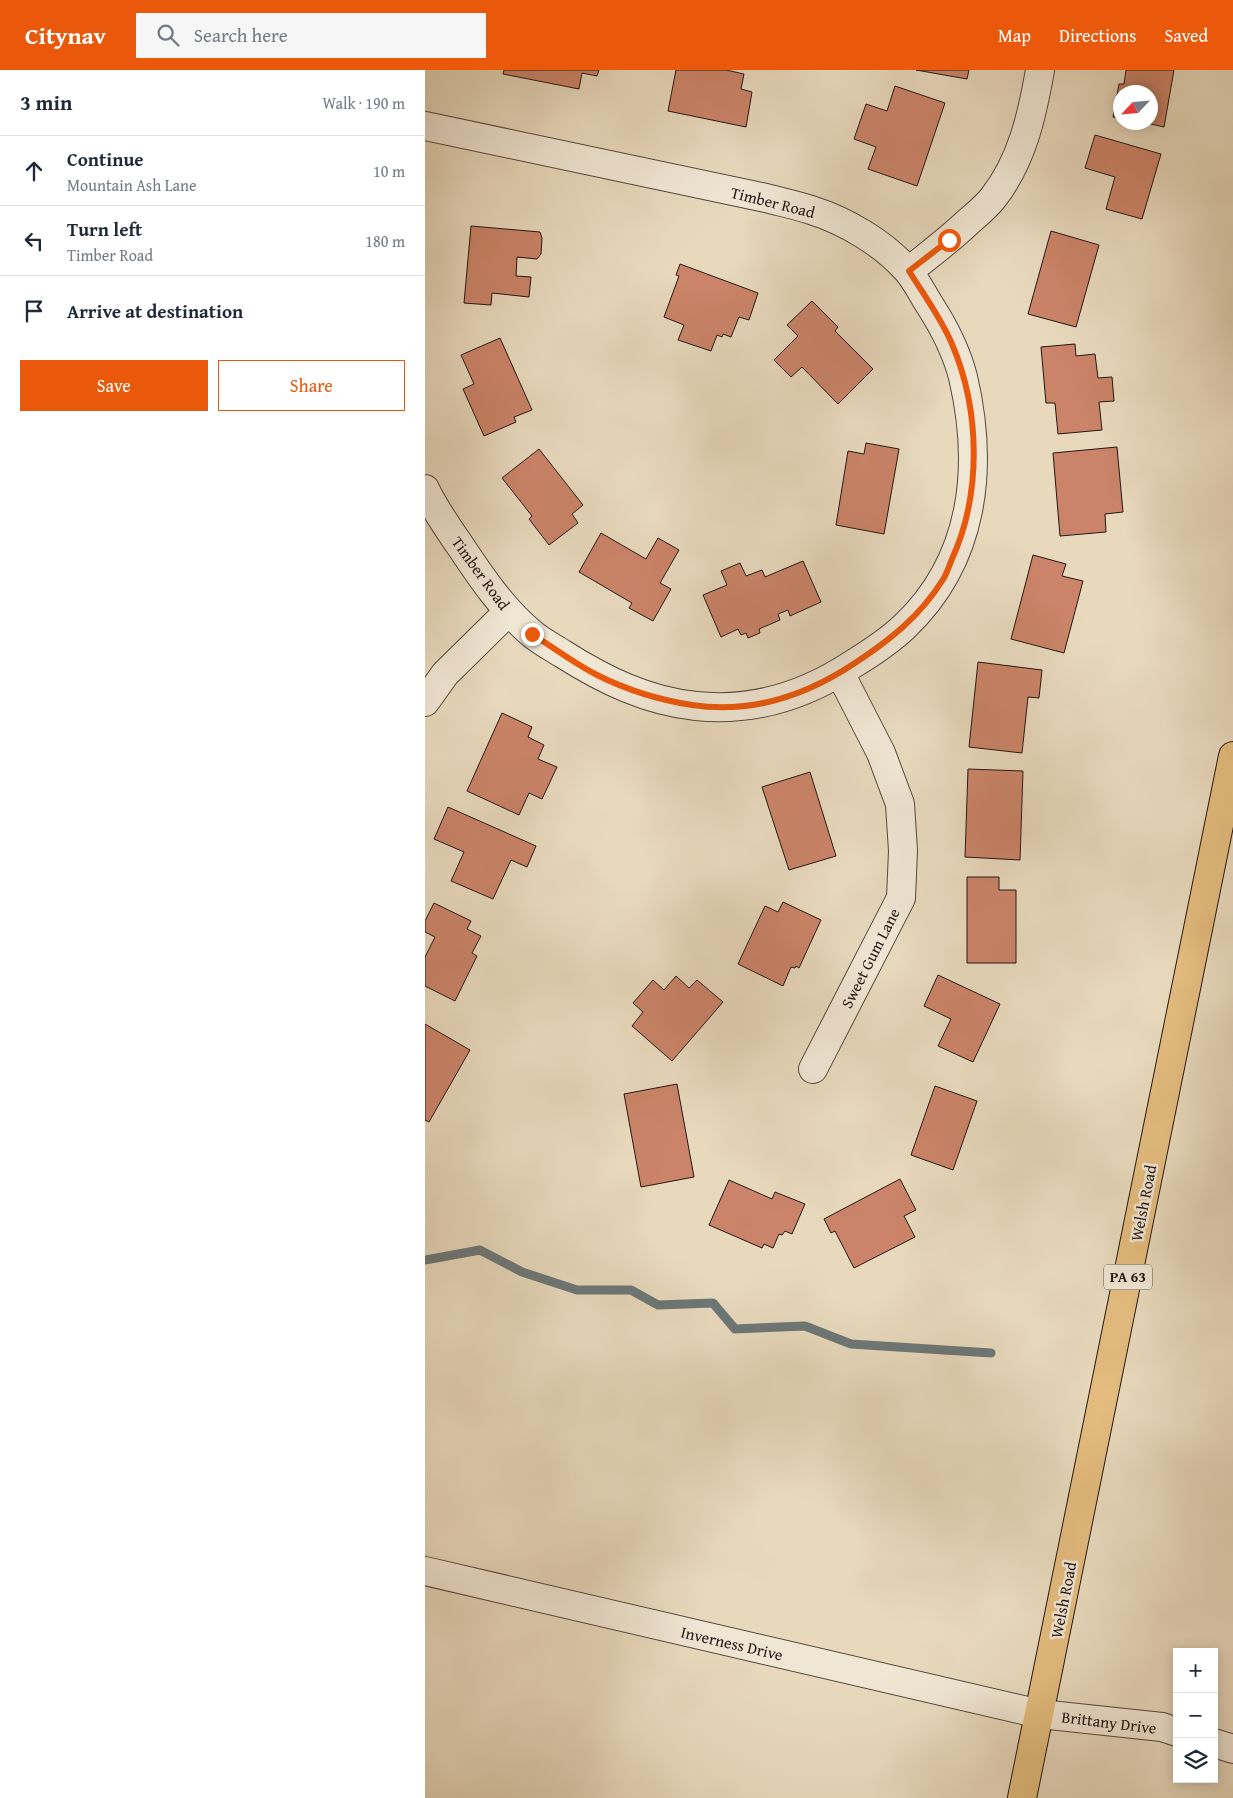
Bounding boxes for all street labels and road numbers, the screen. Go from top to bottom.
street label: Timber Road [728,180,818,224]
street label: Timber Road [446,531,516,615]
street label: Sweet Gum Lane [834,904,906,1012]
street label: Welsh Road [1124,1162,1162,1243]
road number: PA 63 [1104,1264,1152,1290]
street label: Welsh Road [1044,1559,1082,1640]
street label: Inverness Drive [679,1620,785,1666]
street label: Brittany Drive [1060,1704,1158,1740]

